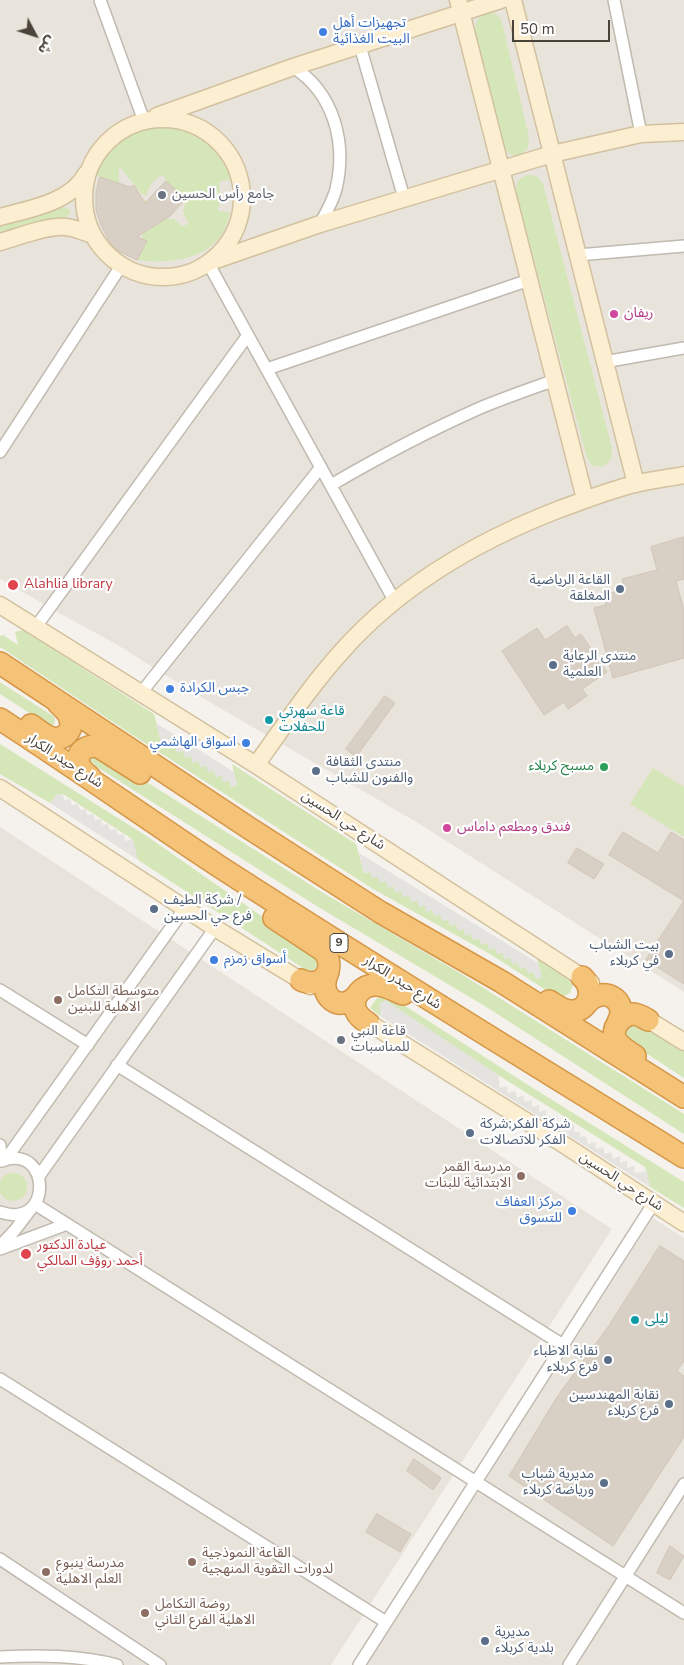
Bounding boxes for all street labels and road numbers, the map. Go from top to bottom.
street label: شارع حيدر الكرار [22,730,106,792]
street label: شارع حي الحسين [298,788,388,854]
road number: 9 [330,934,348,952]
street label: شارع حيدر الكرار [360,952,444,1014]
street label: شارع حي الحسين [576,1149,666,1215]

